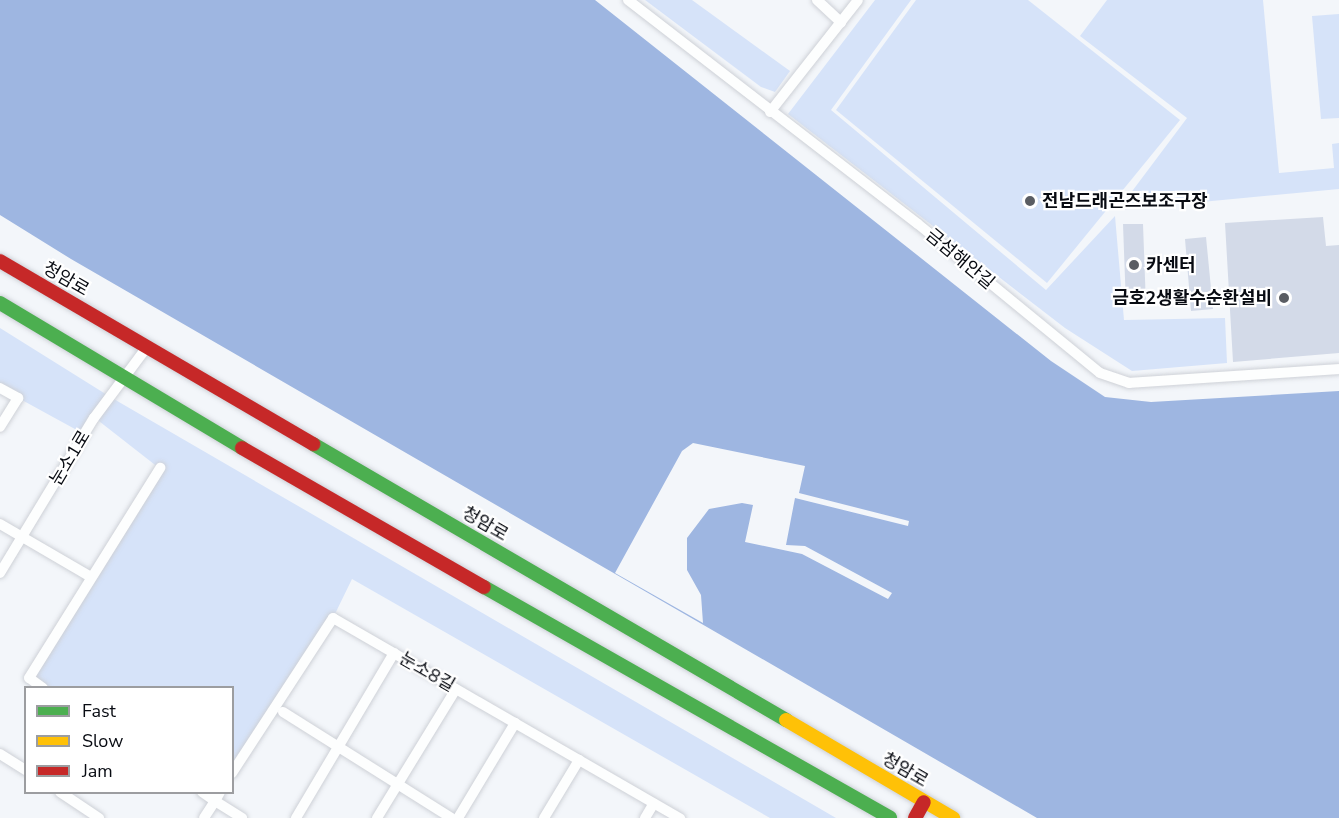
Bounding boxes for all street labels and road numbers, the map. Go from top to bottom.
street label: 금섬해안길 [921,224,999,294]
street label: 청암로 [39,257,93,301]
street label: 눈소1로 [45,427,95,489]
street label: 청암로 [458,502,512,546]
street label: 눈소8길 [395,648,459,696]
street label: 청암로 [878,748,932,792]

